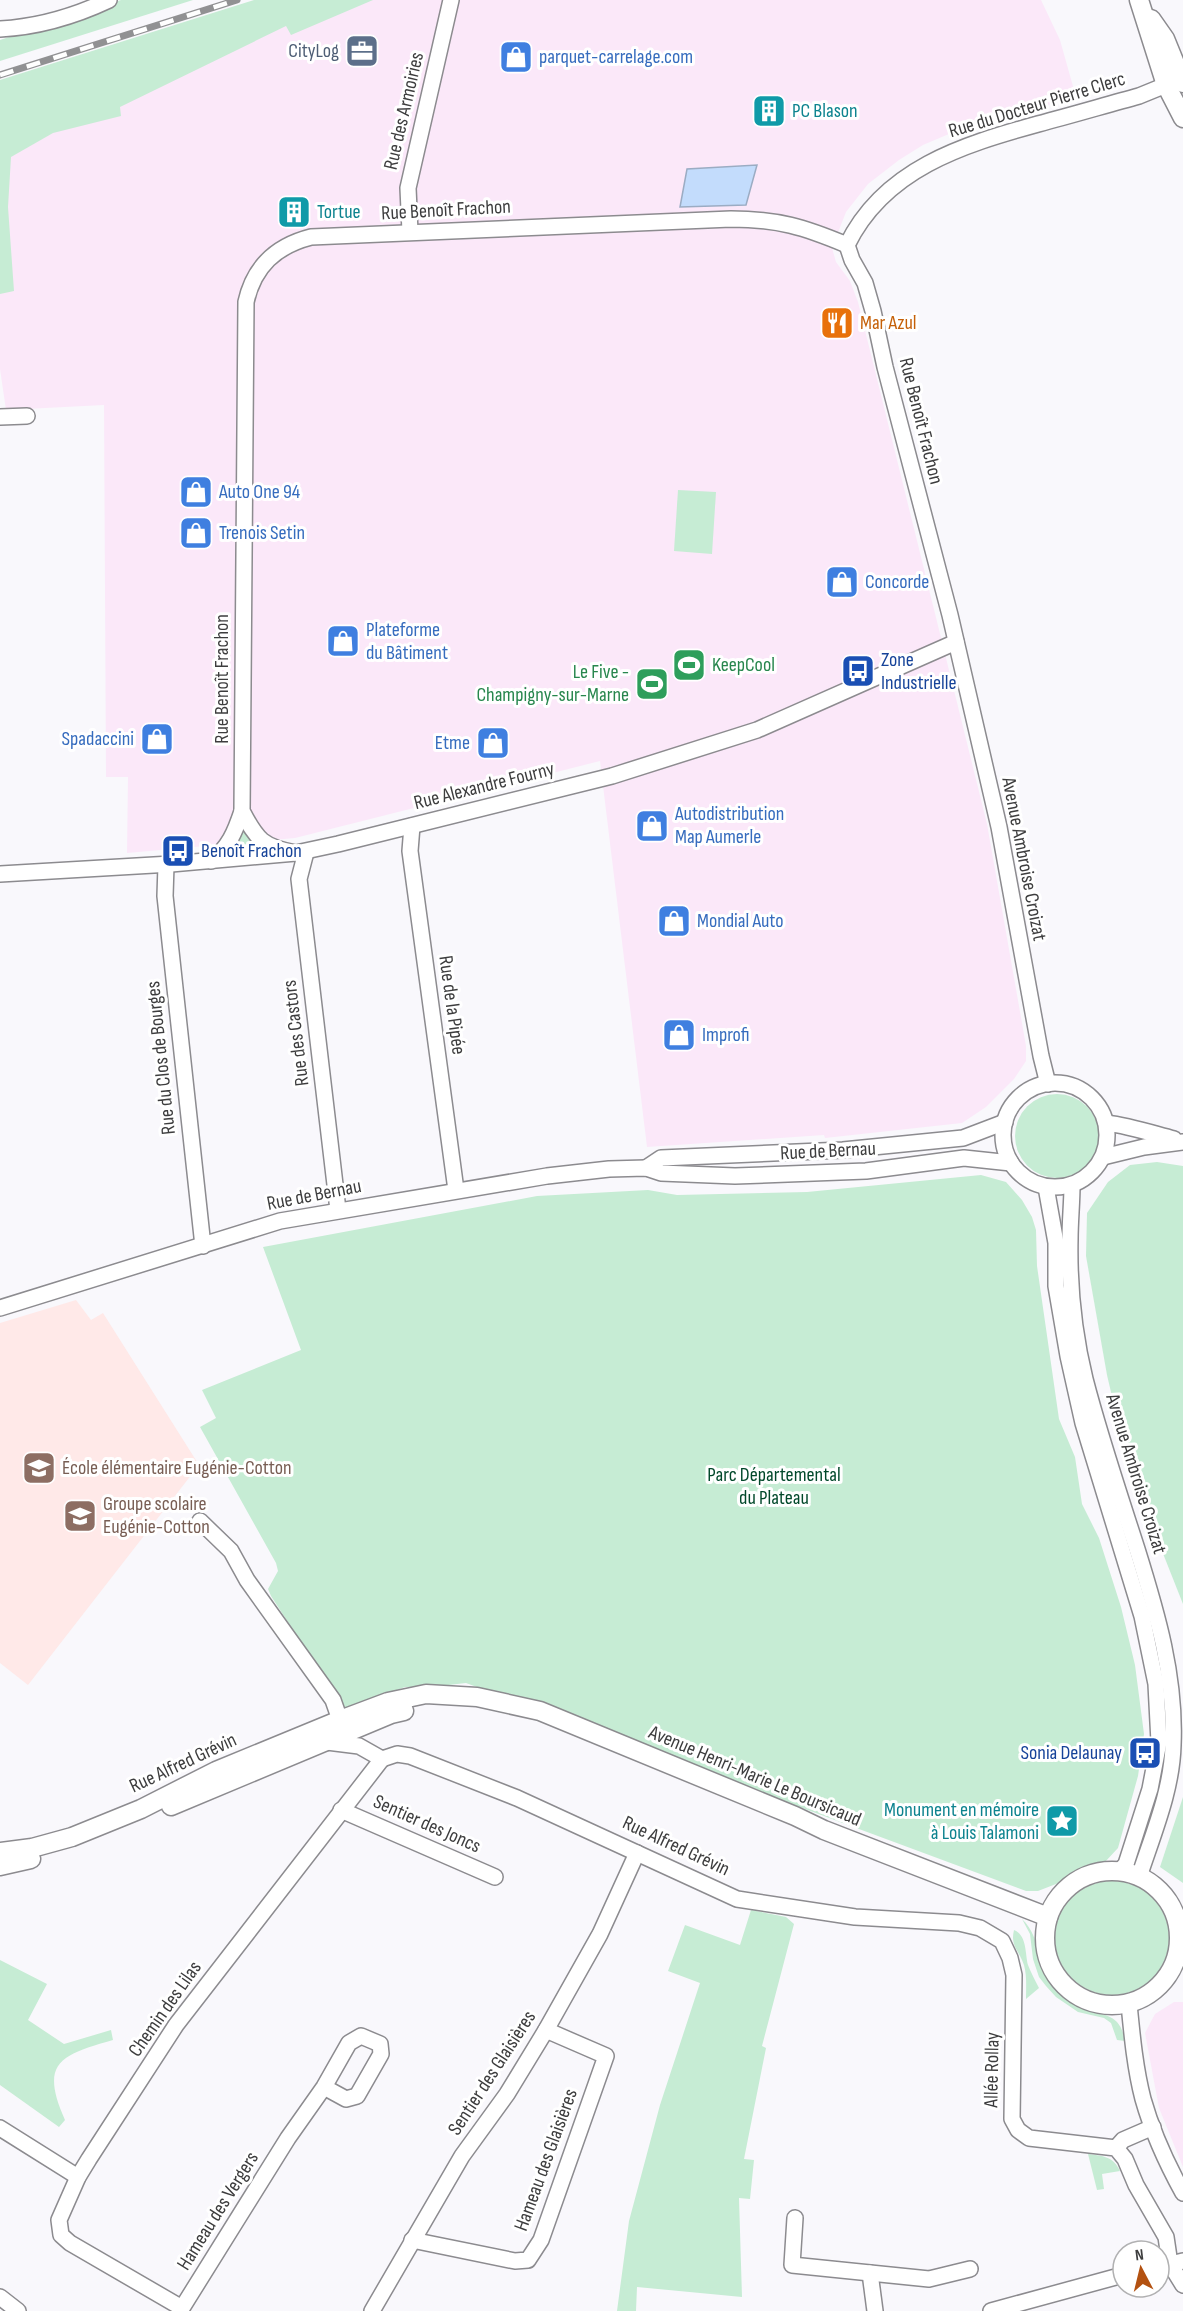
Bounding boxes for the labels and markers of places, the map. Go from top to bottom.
office icon: CityLog [344,33,380,69]
place label: CityLog [288,39,339,63]
shop icon: parquet-carrelage.com [498,39,534,75]
place label: parquet-carrelage.com [539,45,693,69]
building icon: PC Blason [751,93,787,129]
place label: PC Blason [792,99,858,123]
building icon: Tortue [276,194,312,230]
place label: Tortue [317,200,361,224]
restaurant icon: Mar Azul [819,305,855,341]
place label: Mar Azul [860,311,916,335]
shop icon: Auto One 94 [178,474,214,510]
place label: Auto One 94 [218,480,300,504]
shop icon: Trenois Setin [178,515,214,551]
place label: Trenois Setin [219,521,305,545]
shop icon: Concorde [824,564,860,600]
place label: Concorde [865,570,929,594]
place label: Plateforme du Bâtiment [366,618,448,665]
shop icon: Plateforme du Bâtiment [325,623,361,659]
sports icon: KeepCool [671,647,707,683]
place label: Zone Industrielle [881,648,957,695]
place label: KeepCool [712,653,775,677]
bus stop icon: Zone Industrielle [840,653,876,689]
place label: Le Five - Champigny-sur-Marne [476,660,629,707]
sports icon: Le Five - Champigny-sur-Marne [634,666,670,702]
shop icon: Spadaccini [139,721,175,757]
shop icon: Etme [475,725,511,761]
place label: Spadaccini [62,727,134,751]
place label: Etme [435,731,470,755]
place label: Autodistribution Map Aumerle [674,802,784,849]
shop icon: Autodistribution Map Aumerle [634,808,670,844]
bus stop icon: Benoît Frachon [160,833,196,869]
place label: Benoît Frachon [201,839,302,863]
shop icon: Mondial Auto [656,903,692,939]
place label: Mondial Auto [697,909,784,933]
shop icon: Improfi [661,1017,697,1053]
place label: Improfi [702,1023,750,1047]
school or university icon: École élémentaire Eugénie-Cotton [21,1450,57,1486]
place label: École élémentaire Eugénie-Cotton [62,1456,292,1480]
place label: Groupe scolaire Eugénie-Cotton [103,1492,210,1539]
school or university icon: Groupe scolaire Eugénie-Cotton [62,1498,98,1534]
bus stop icon: Sonia Delaunay [1127,1735,1163,1771]
place label: Sonia Delaunay [1020,1741,1122,1765]
place label: Monument en mémoire à Louis Talamoni [884,1798,1039,1845]
place icon: Monument en mémoire à Louis Talamoni [1044,1803,1080,1839]

